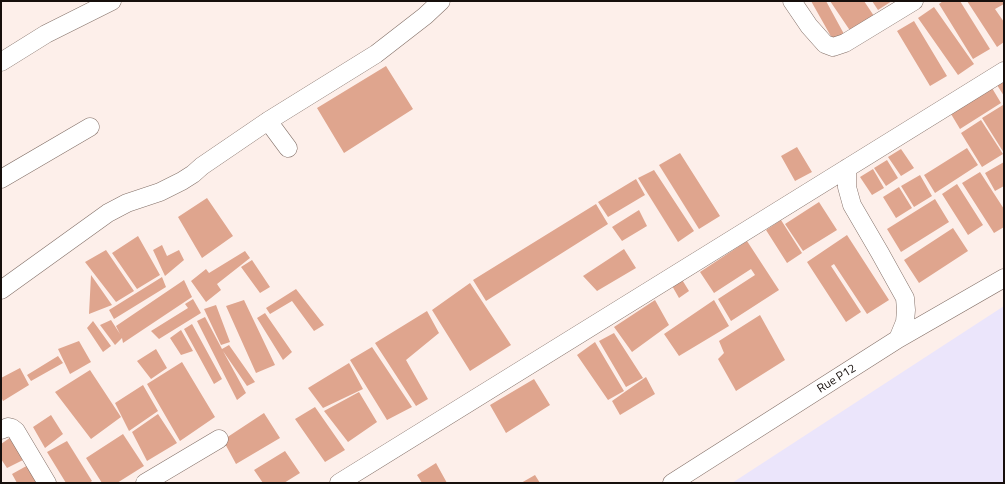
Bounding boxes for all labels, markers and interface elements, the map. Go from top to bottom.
street label: Rue P12 [815,362,859,396]

